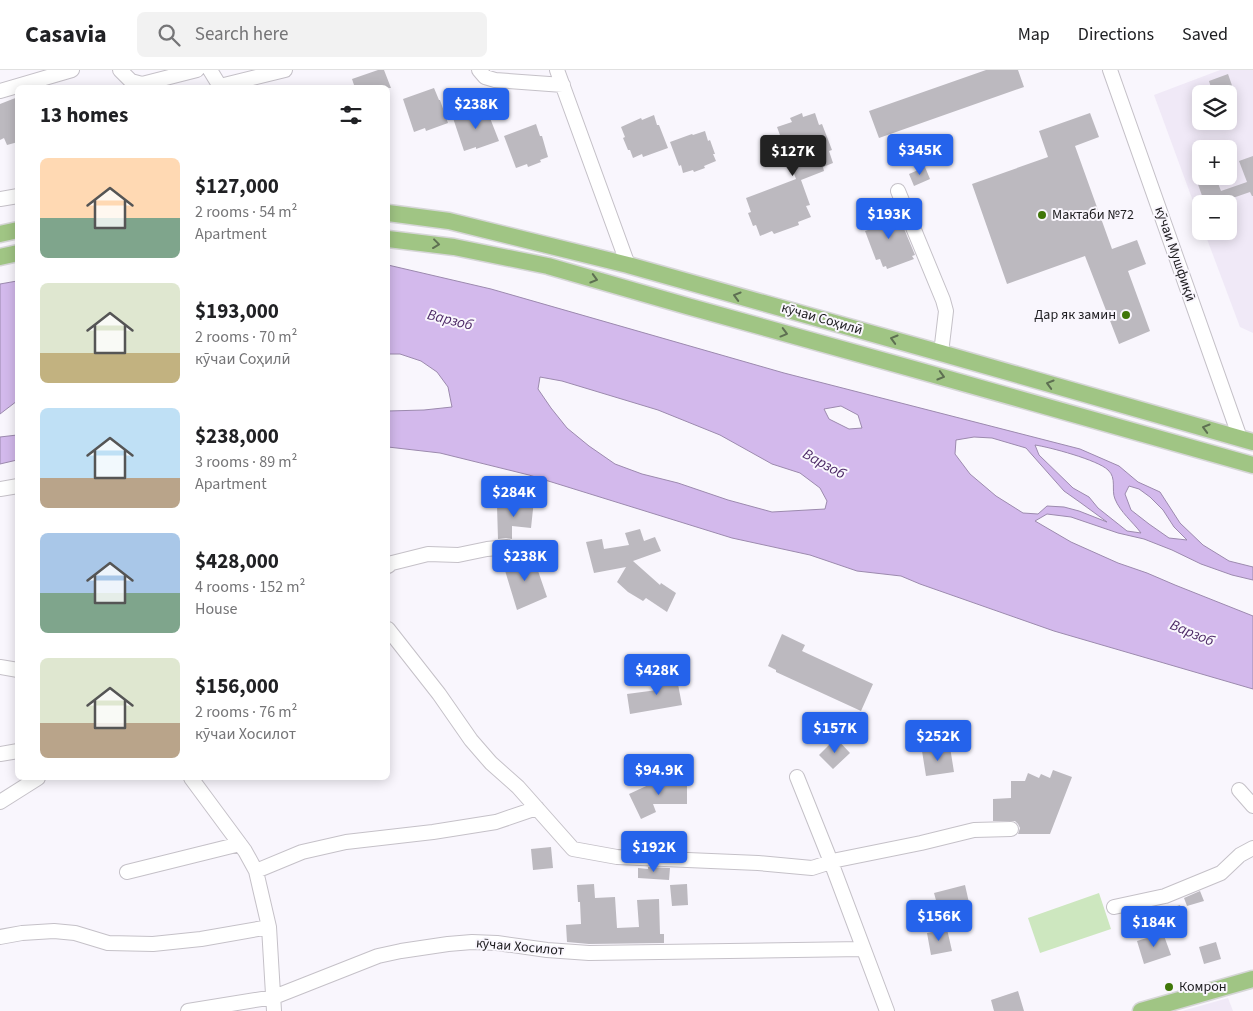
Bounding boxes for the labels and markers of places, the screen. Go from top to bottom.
pin: $238K [441,88,511,130]
pin: $127K [758,134,828,177]
pin: $345K [885,134,955,176]
pin: $193K [854,198,924,240]
place label: Мактаби №72 [1052,205,1134,225]
marker: Мактаби №72 [1036,209,1048,221]
place label: Дар як замин [1034,305,1116,325]
marker: Дар як замин [1120,309,1132,321]
pin: $284K [479,476,549,518]
pin: $238K [490,540,560,582]
pin: $428K [622,654,692,696]
pin: $157K [800,712,870,754]
pin: $252K [903,720,973,762]
pin: $94.9K [618,754,700,796]
pin: $192K [619,830,689,873]
pin: $156K [904,900,974,942]
pin: $184K [1119,906,1189,948]
place label: Комрон [1179,977,1227,997]
marker: Комрон [1163,981,1175,993]

